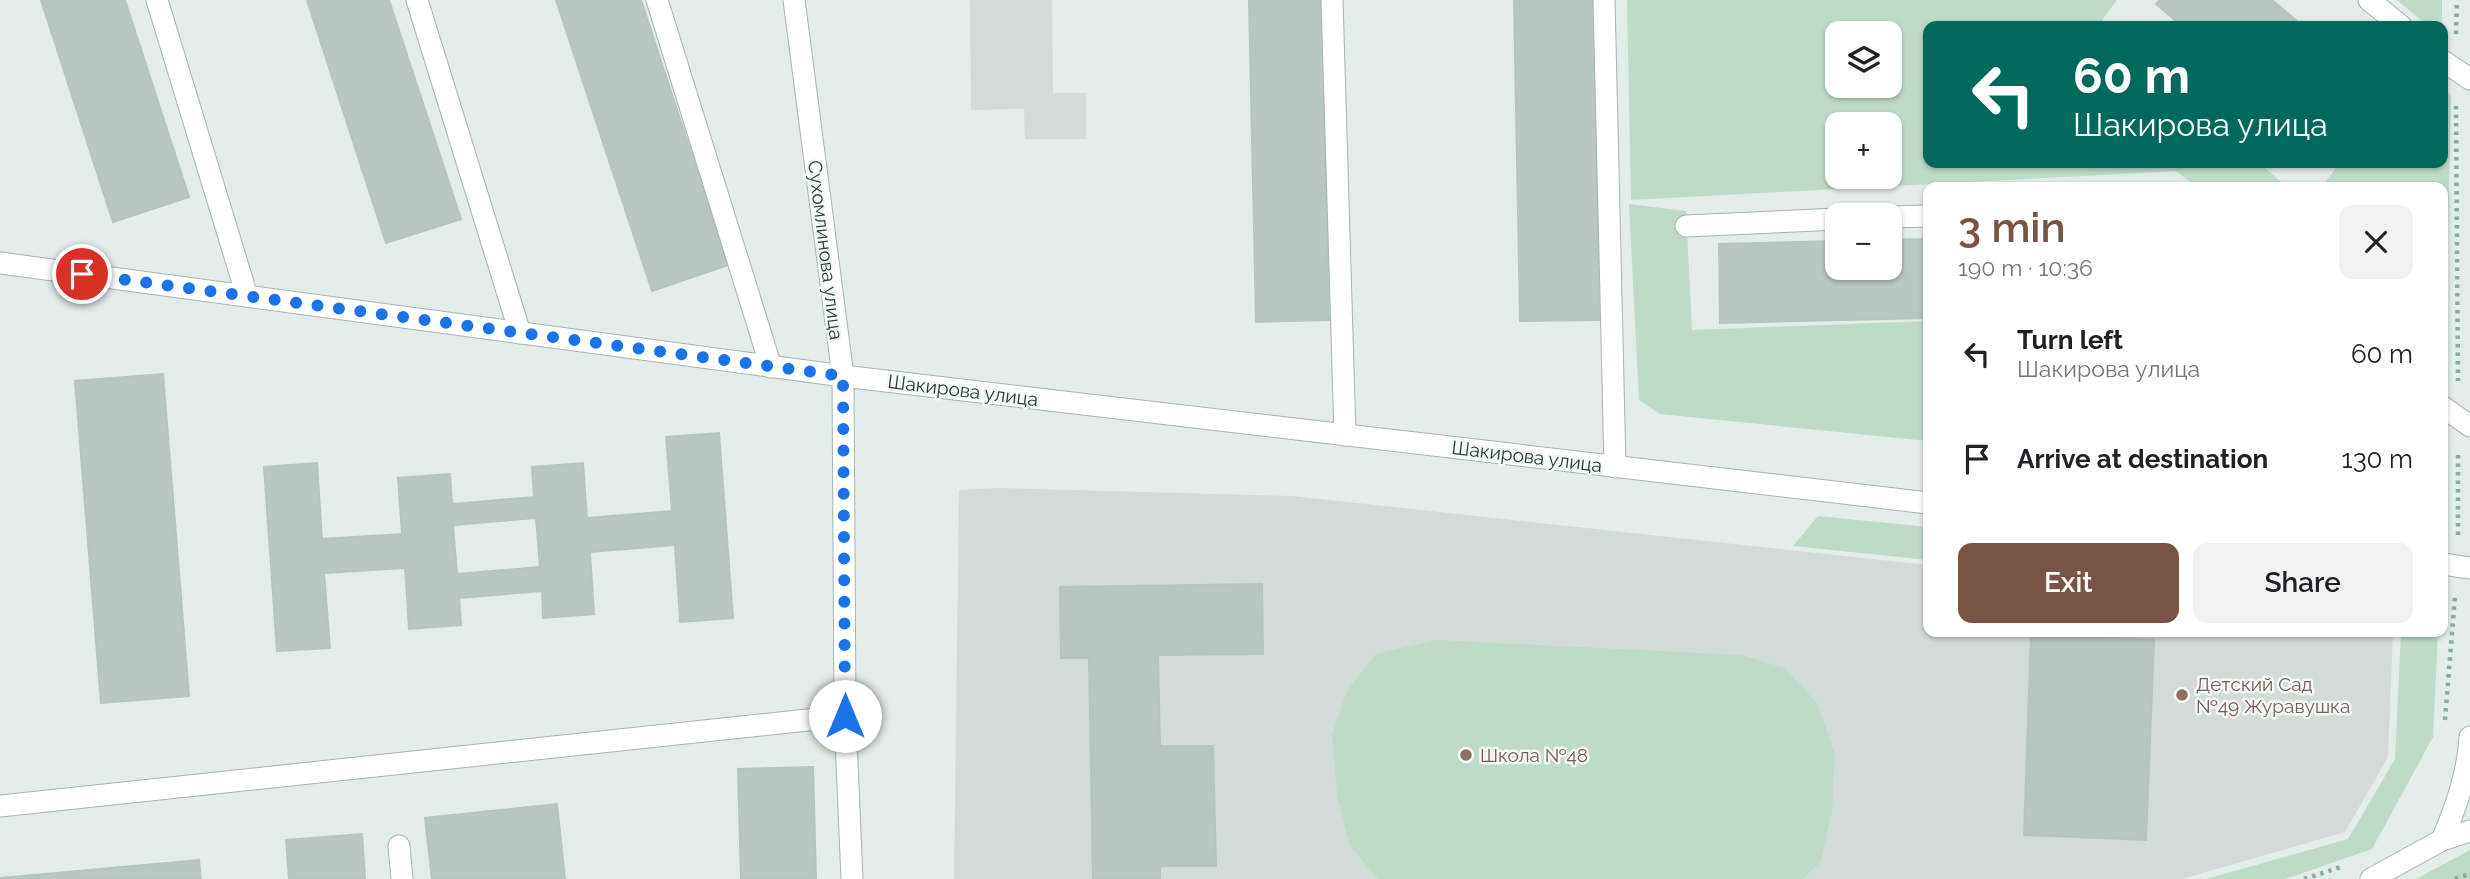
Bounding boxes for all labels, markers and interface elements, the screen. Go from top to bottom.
map controls [1825,21,1902,280]
button: layers [1825,21,1902,98]
text: 60 m [2073,47,2190,104]
icon: left [1958,49,2049,140]
text: Шакирова улица [2073,106,2328,143]
button: + [1825,112,1902,189]
street label: Сухомлинова улица [804,159,848,341]
button: − [1825,203,1902,280]
text: 3 min [1958,203,2066,252]
button: close [2339,205,2413,279]
pin [52,244,112,304]
text: 190 m · 10:36 [1958,254,2093,281]
icon: arrive [63,255,101,293]
text: Turn left [2017,325,2123,355]
icon: left [1958,335,1996,373]
text: 60 m [2351,339,2413,369]
text: Шакирова улица [2017,355,2200,382]
street label: Шакирова улица [887,370,1039,410]
street label: Шакирова улица [1451,436,1603,476]
icon: arrive [1958,440,1996,478]
text: Arrive at destination [2017,444,2268,474]
text: 130 m [2342,444,2413,474]
button: Exit [1958,543,2179,623]
button: Share [2193,543,2413,623]
place label: Детский Сад №49 Журавушка [2196,673,2350,717]
position arrow [808,679,882,753]
marker: Детский Сад №49 Журавушка [2174,687,2190,703]
place label: Школа №48 [1480,744,1588,766]
marker: Школа №48 [1458,747,1474,763]

